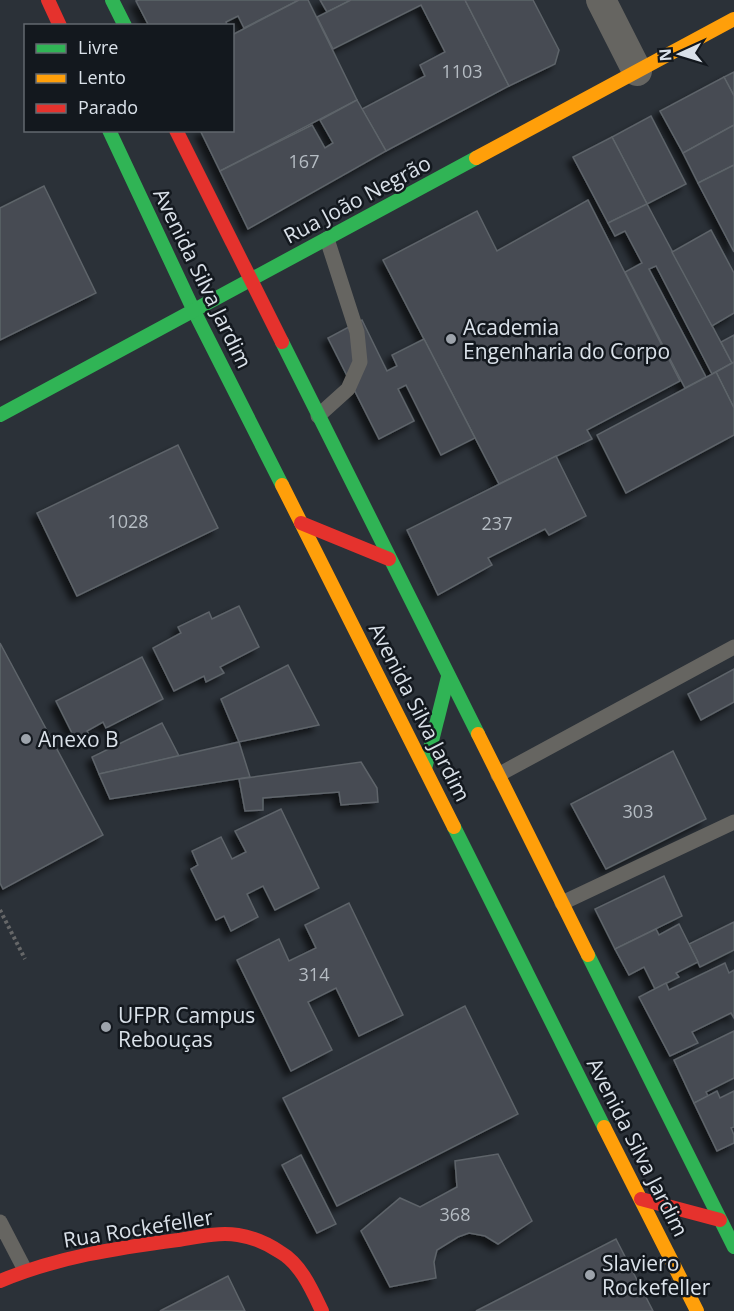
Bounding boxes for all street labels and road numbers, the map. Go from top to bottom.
street label: Rua João Negrão [279,148,435,250]
street label: Avenida Silva Jardim [147,183,259,373]
street label: Avenida Silva Jardim [363,618,477,806]
street label: Avenida Silva Jardim [581,1053,695,1241]
street label: Rua Rockefeller [61,1202,215,1254]

